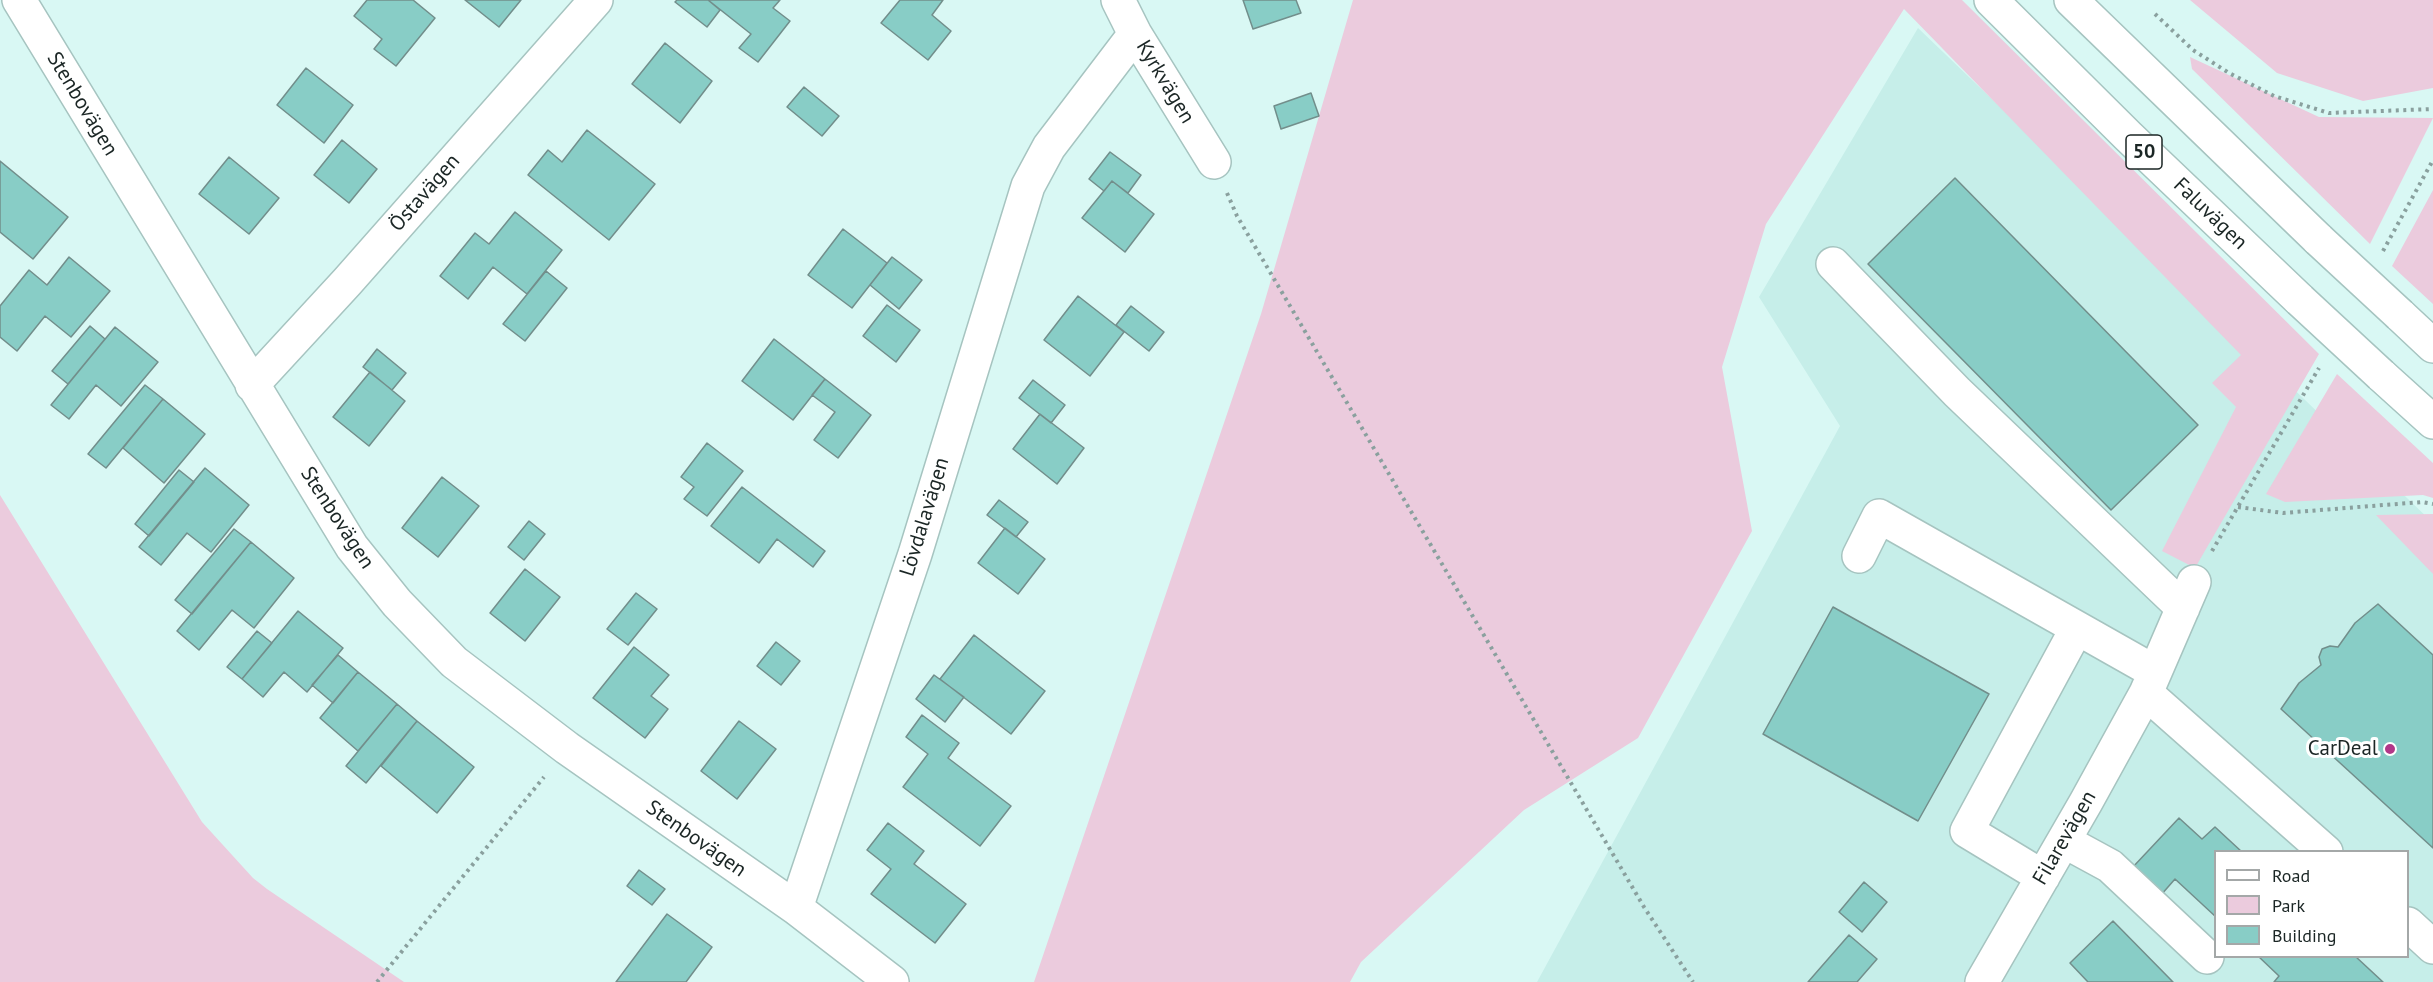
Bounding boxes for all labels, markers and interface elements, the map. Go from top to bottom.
street label: Kyrkvägen [1130,36,1200,128]
street label: Stenbovägen [41,48,123,160]
road number: 50 [2126,135,2162,169]
street label: Östavägen [384,149,466,237]
street label: Faluvägen [2168,173,2252,255]
street label: Lövdalavägen [895,455,955,579]
street label: Stenbovägen [295,462,379,574]
place label: CarDeal [2308,736,2378,762]
marker: CarDeal [2383,742,2397,756]
street label: Filarevägen [2028,787,2102,889]
street label: Stenbovägen [641,795,751,883]
legend [2214,850,2409,958]
text: Road [2272,864,2310,887]
text: Park [2272,894,2305,917]
text: Building [2272,924,2336,947]

